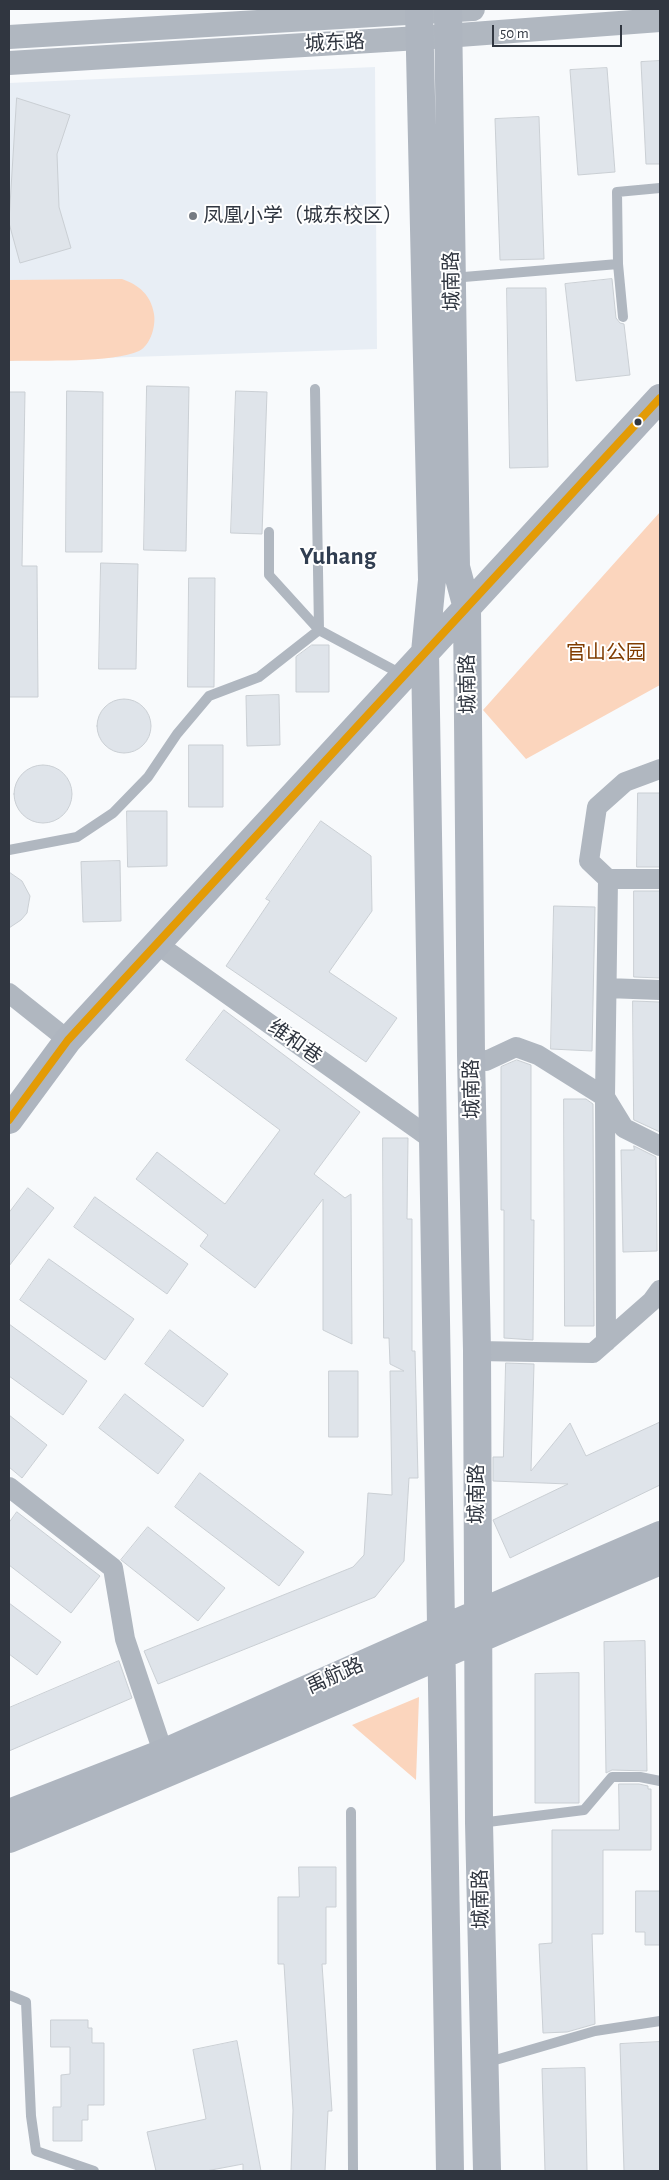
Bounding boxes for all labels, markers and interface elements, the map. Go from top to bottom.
scale bar [494,15,624,47]
text: 50 m [500,26,529,41]
street label: 城东路 [304,29,366,57]
place label: 凤凰小学（城东校区） [203,204,403,228]
marker: 凤凰小学（城东校区） [187,210,199,222]
street label: 城南路 [439,251,465,311]
unlabelled marker [633,417,643,427]
district label: Yuhang [300,541,376,571]
park label: 官山公园 [566,641,646,665]
street label: 城南路 [455,654,481,714]
street label: 维和巷 [264,1015,326,1069]
street label: 城南路 [459,1059,485,1119]
street label: 城南路 [465,1464,489,1524]
street label: 禹航路 [303,1653,367,1699]
street label: 城南路 [468,1869,494,1929]

